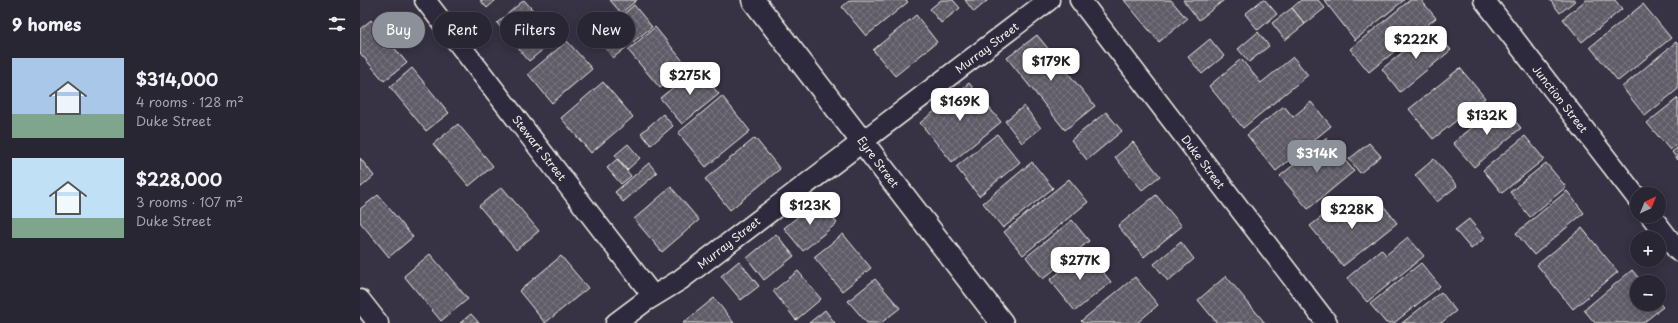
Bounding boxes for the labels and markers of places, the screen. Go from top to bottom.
pin: $222K [1388,26,1444,60]
pin: $179K [1023,48,1079,82]
pin: $275K [662,62,718,96]
pin: $169K [932,88,988,122]
pin: $132K [1459,102,1515,136]
pin: $314K [1289,140,1345,174]
pin: $123K [782,192,838,226]
pin: $228K [1324,196,1380,230]
pin: $277K [1052,247,1108,281]

